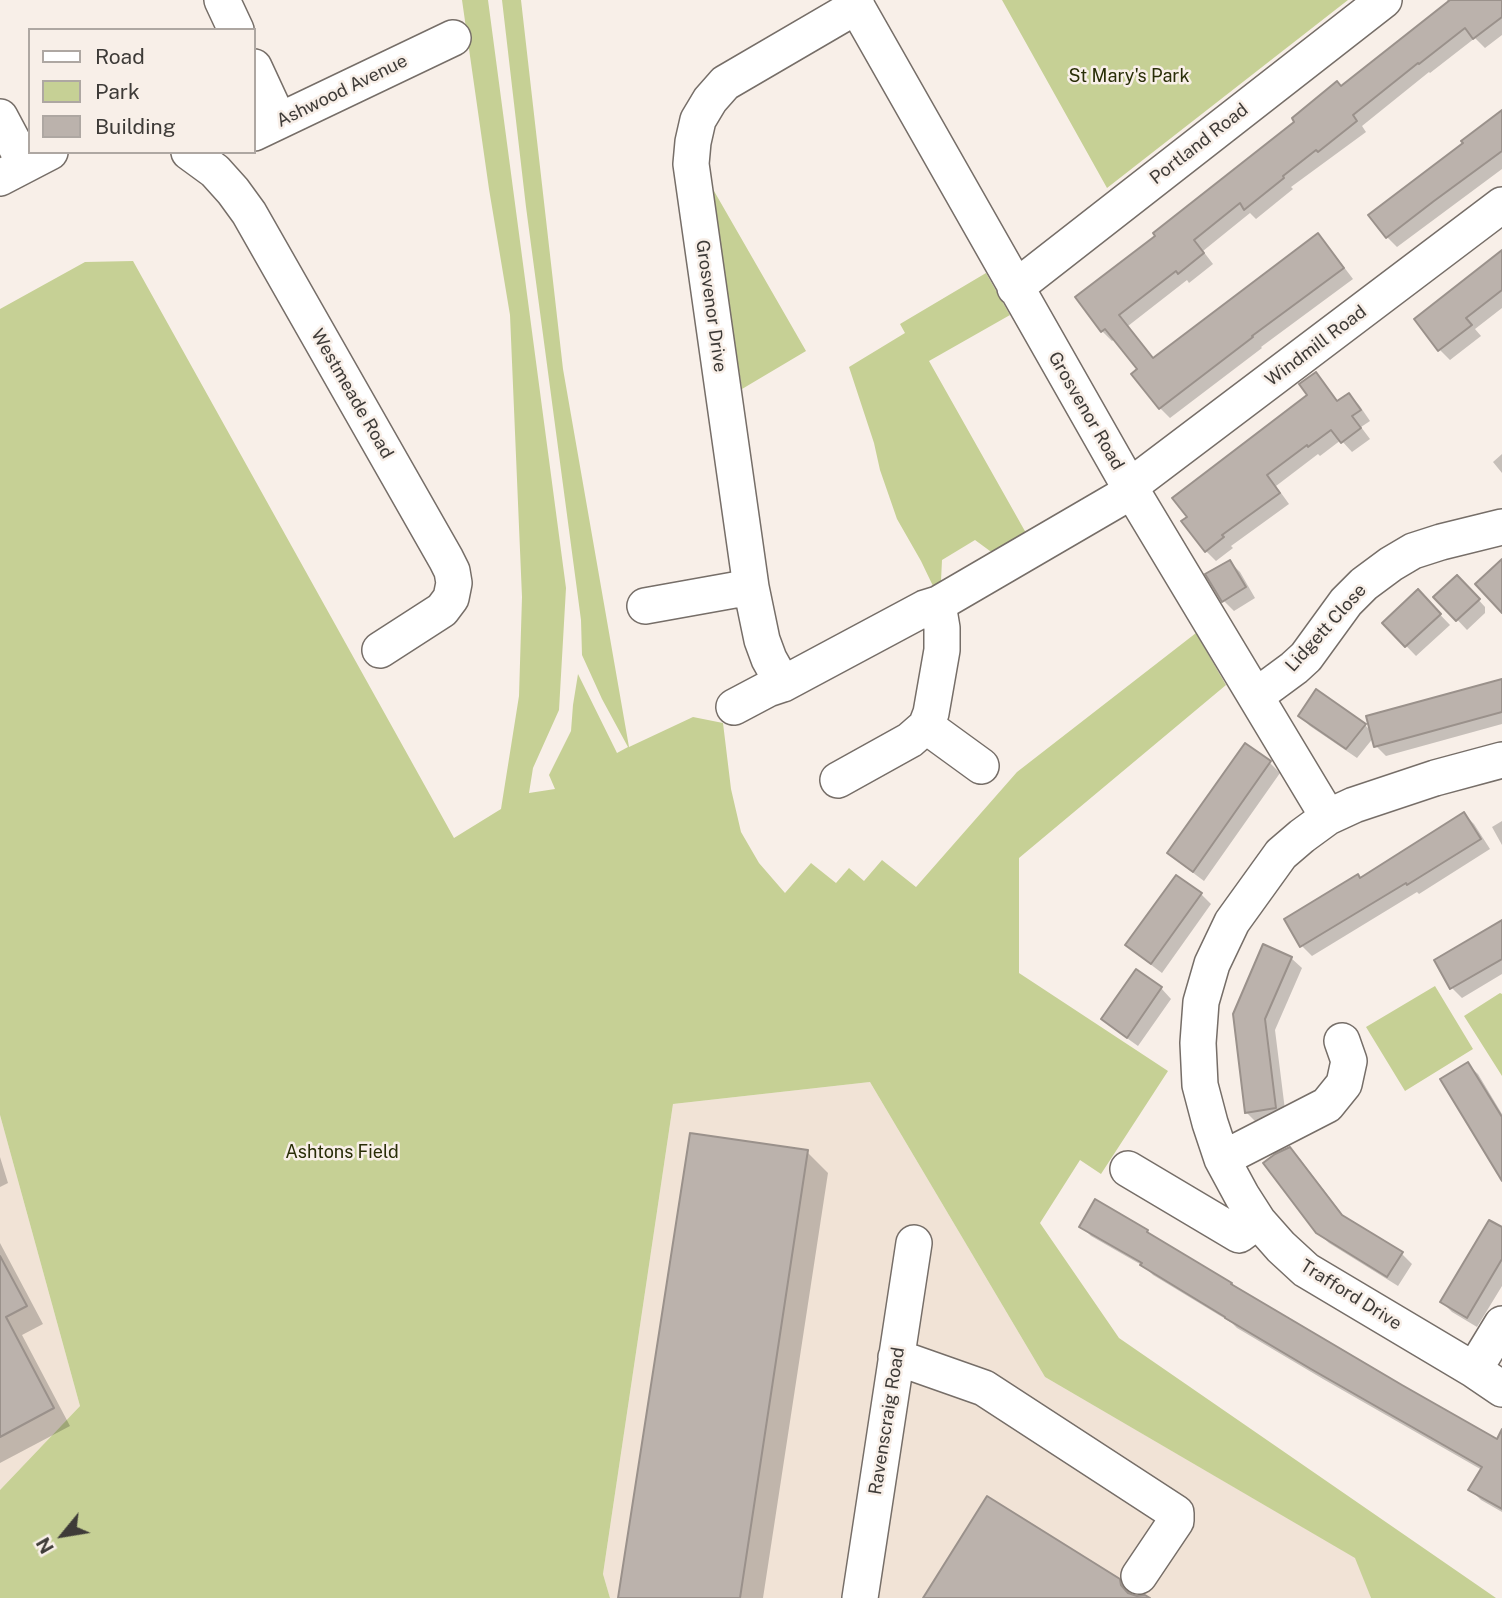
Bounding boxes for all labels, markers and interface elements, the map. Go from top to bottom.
legend [28,28,256,154]
text: Road [95,44,145,69]
street label: Ashwood Avenue [273,50,411,132]
park label: St Mary's Park [1069,65,1189,87]
text: Park [95,79,140,104]
street label: Portland Road [1146,99,1252,189]
text: Building [95,114,176,139]
street label: Grosvenor Drive [691,238,731,374]
street label: Windmill Road [1261,301,1371,391]
street label: Westmeade Road [306,325,398,463]
street label: Grosvenor Road [1043,348,1129,474]
street label: Lidgett Close [1281,580,1371,676]
park label: Ashtons Field [285,1141,399,1163]
street label: Trafford Drive [1296,1255,1406,1335]
street label: Ravenscraig Road [865,1346,909,1496]
north arrow [28,1500,98,1570]
text: N [32,1534,58,1557]

